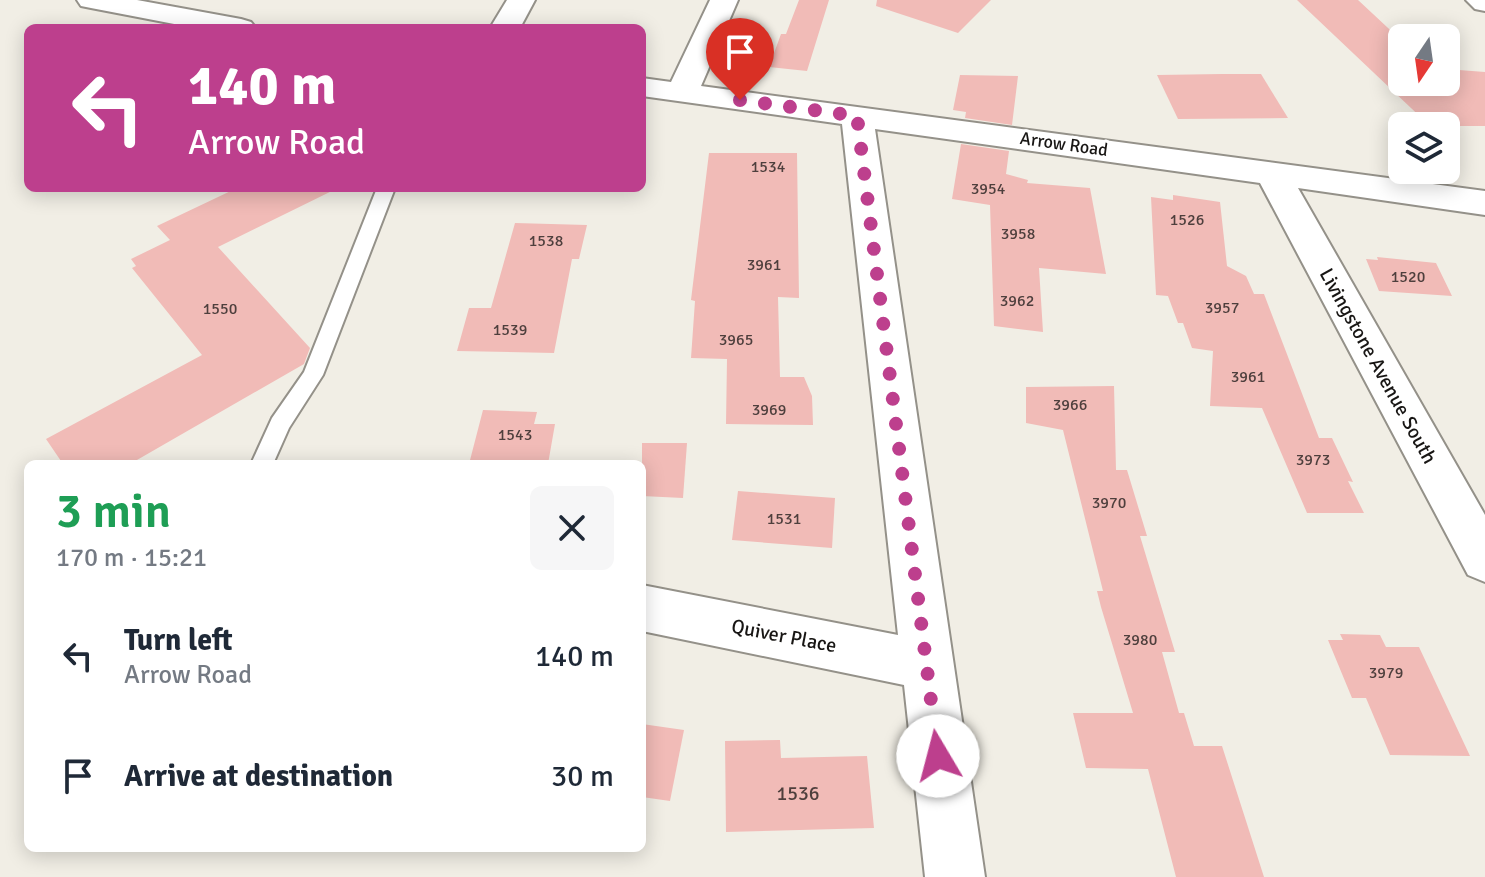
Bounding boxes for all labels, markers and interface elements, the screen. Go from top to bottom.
pin [706,18,774,100]
north arrow [1388,24,1460,96]
map controls [1388,24,1460,184]
icon: arrive [718,30,762,74]
text: 140 m [188,51,336,120]
icon: left [56,56,160,160]
button: layers [1388,112,1460,184]
text: Arrow Road [188,120,365,165]
street label: Arrow Road [1019,127,1109,161]
house number: 1534 [751,157,786,177]
house number: 3954 [971,179,1006,199]
house number: 1526 [1170,210,1204,230]
house number: 3958 [1001,224,1035,244]
house number: 1538 [529,231,563,251]
house number: 3961 [747,255,781,275]
street label: Livingstone Avenue South [1314,264,1442,468]
house number: 1520 [1391,267,1425,287]
house number: 3962 [1000,291,1034,311]
house number: 3957 [1205,298,1239,318]
house number: 1550 [203,299,237,319]
house number: 1539 [493,320,527,340]
house number: 3965 [719,330,753,350]
house number: 3961 [1231,367,1265,387]
house number: 3966 [1053,395,1087,415]
house number: 3969 [752,400,786,420]
house number: 1543 [498,425,532,445]
house number: 3973 [1296,450,1330,470]
text: 3 min [56,482,171,541]
button: close [530,486,614,570]
house number: 3970 [1092,493,1126,513]
house number: 1531 [767,509,801,529]
text: 170 m · 15:21 [56,542,207,574]
street label: Quiver Place [729,614,839,658]
text: Turn left [124,622,233,659]
house number: 3980 [1123,630,1157,650]
icon: left [56,634,100,678]
text: 140 m [535,638,614,675]
text: Arrow Road [124,659,252,691]
house number: 3979 [1369,663,1403,683]
position arrow [896,714,980,798]
icon: arrive [56,754,100,798]
text: Arrive at destination [124,758,393,795]
text: 30 m [551,758,614,795]
house number: 1536 [776,781,820,806]

